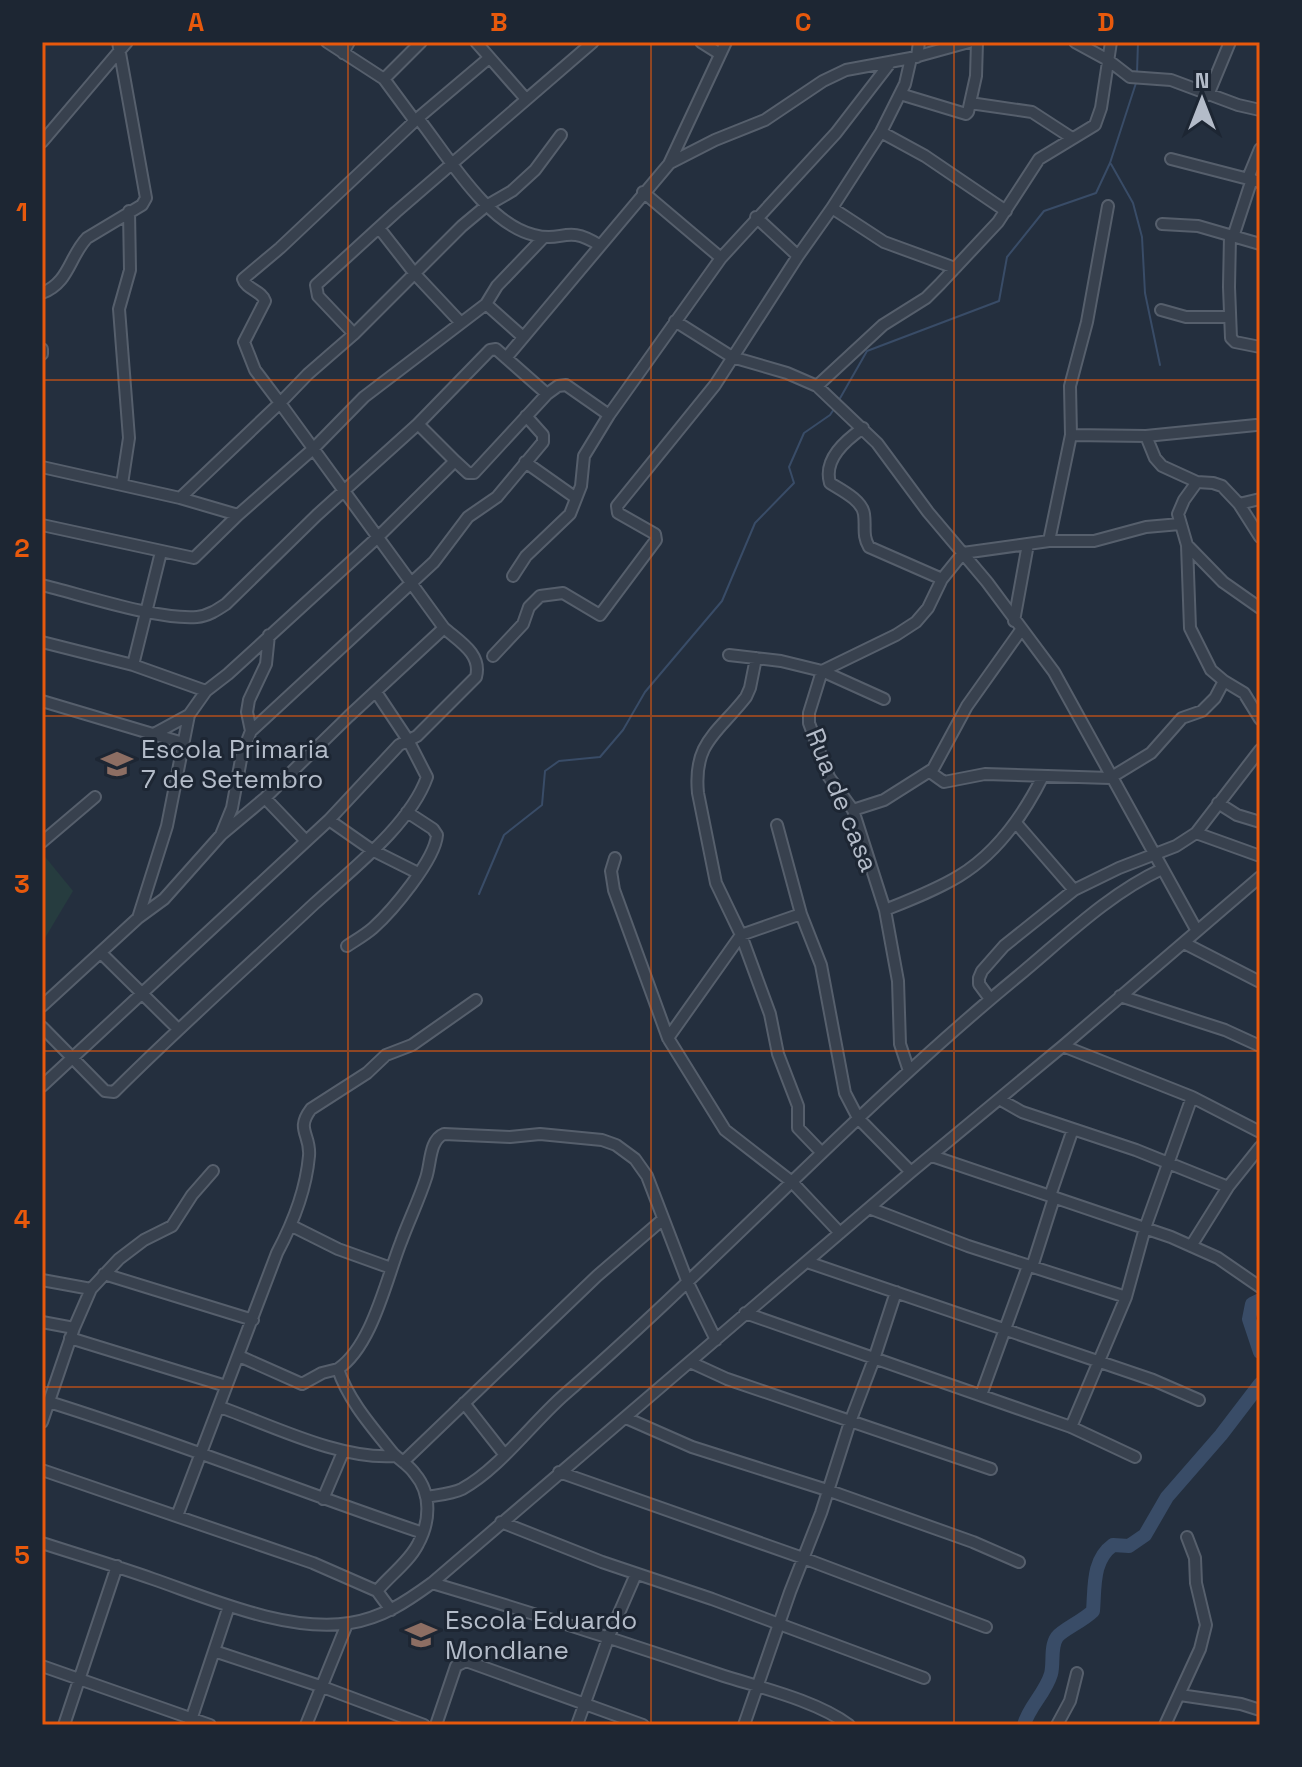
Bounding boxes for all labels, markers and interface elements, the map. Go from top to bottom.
text: A [188,5,205,39]
text: B [490,5,508,39]
text: C [795,5,811,39]
text: D [1097,5,1115,39]
north arrow [1162,60,1242,140]
text: N [1195,66,1209,94]
text: 1 [16,195,28,229]
text: 2 [14,531,30,565]
street label: Rua de casa [798,723,886,877]
place label: Escola Primaria 7 de Setembro [141,732,329,796]
school or university icon: Escola Primaria 7 de Setembro [100,747,134,781]
text: 3 [14,867,30,901]
text: 4 [14,1202,30,1236]
text: 5 [14,1538,30,1572]
place label: Escola Eduardo Mondlane [445,1603,637,1667]
school or university icon: Escola Eduardo Mondlane [404,1618,438,1652]

